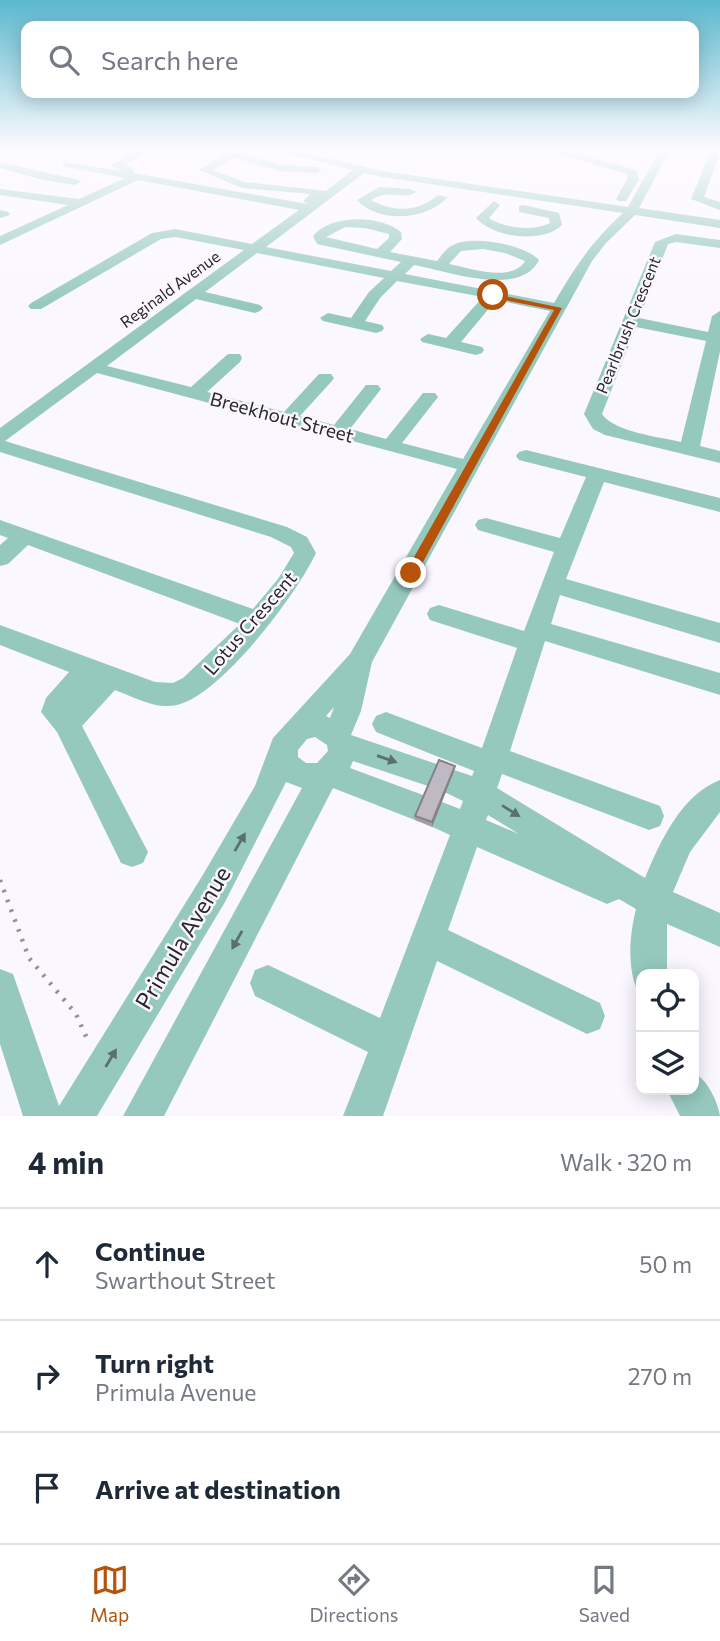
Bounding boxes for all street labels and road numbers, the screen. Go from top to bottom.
street label: Reginald Avenue [116,246,223,331]
street label: Pearlbrush Crescent [591,253,664,396]
street label: Breekhout Street [208,386,357,447]
street label: Lotus Crescent [198,566,301,679]
street label: Primula Avenue [129,861,236,1014]

